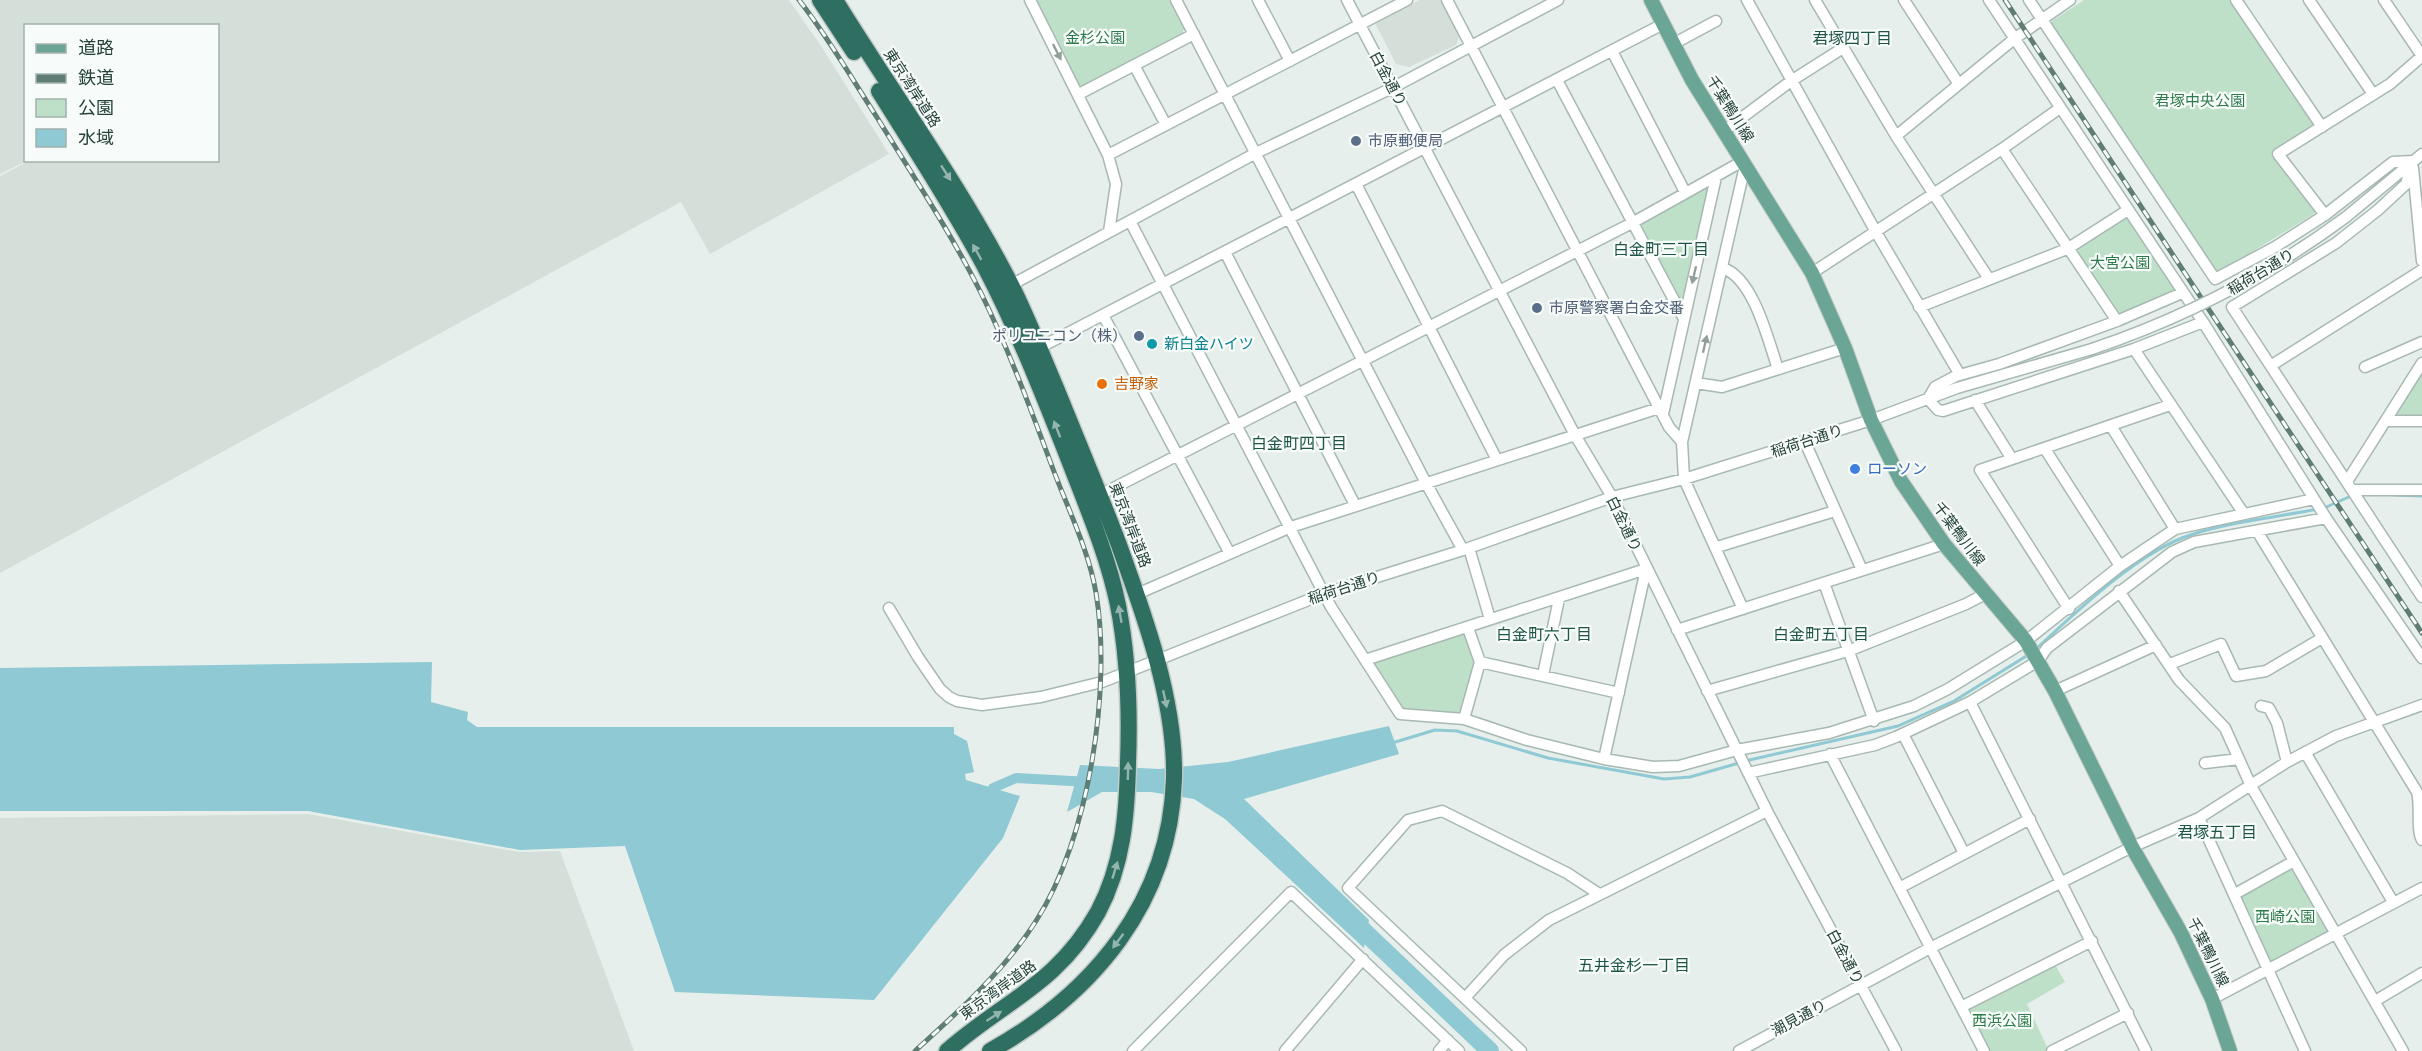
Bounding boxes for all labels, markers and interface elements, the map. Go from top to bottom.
legend [24,24,219,162]
park label: 金杉公園 [1065,28,1125,46]
district label: 君塚四丁目 [1812,28,1892,47]
text: 道路 [78,36,114,58]
one-way arrow [1051,43,1061,61]
street label: 東京湾岸道路 [881,45,945,130]
street label: 白金通り [1367,48,1411,109]
text: 鉄道 [78,66,114,88]
street label: 千葉鴨川線 [1703,72,1758,145]
park label: 君塚中央公園 [2155,91,2245,109]
text: 公園 [78,96,114,118]
text: 水域 [78,126,114,148]
place label: 市原郵便局 [1368,131,1443,149]
marker: 市原郵便局 [1349,134,1363,148]
one-way arrow [940,165,951,181]
district label: 白金町三丁目 [1613,239,1709,258]
one-way arrow [972,243,982,260]
street label: 稲荷台通り [2224,244,2297,298]
park label: 大宮公園 [2090,253,2150,271]
one-way arrow [1689,266,1698,285]
place label: 市原警察署白金交番 [1549,298,1684,316]
marker: 市原警察署白金交番 [1530,301,1544,315]
place label: ポリユニコン（株） [992,326,1127,344]
marker: ポリユニコン（株） [1132,329,1146,343]
place label: 新白金ハイツ [1164,334,1254,352]
one-way arrow [1701,335,1710,354]
marker: 新白金ハイツ [1145,337,1159,351]
place label: 吉野家 [1114,374,1159,392]
marker: 吉野家 [1095,377,1109,391]
one-way arrow [1052,420,1062,438]
street label: 稲荷台通り [1768,420,1845,460]
district label: 白金町四丁目 [1251,433,1347,452]
place label: ローソン [1867,459,1927,477]
marker: ローソン [1848,462,1862,476]
street label: 東京湾岸道路 [1106,479,1155,570]
street label: 白金通り [1604,493,1646,554]
street label: 千葉鴨川線 [1930,498,1990,569]
street label: 稲荷台通り [1305,567,1382,607]
one-way arrow [1115,604,1124,623]
district label: 白金町六丁目 [1496,624,1592,643]
district label: 白金町五丁目 [1773,624,1869,643]
one-way arrow [1161,690,1170,709]
one-way arrow [1124,761,1133,780]
district label: 君塚五丁目 [2177,822,2257,841]
one-way arrow [1111,861,1120,879]
park label: 西崎公園 [2255,907,2315,925]
street label: 千葉鴨川線 [2184,914,2233,989]
street label: 白金通り [1824,926,1868,987]
one-way arrow [1112,933,1124,949]
street label: 東京湾岸道路 [956,955,1039,1023]
district label: 五井金杉一丁目 [1578,955,1690,974]
street label: 潮見通り [1768,995,1829,1039]
one-way arrow [986,1011,1002,1022]
park label: 西浜公園 [1972,1011,2032,1029]

